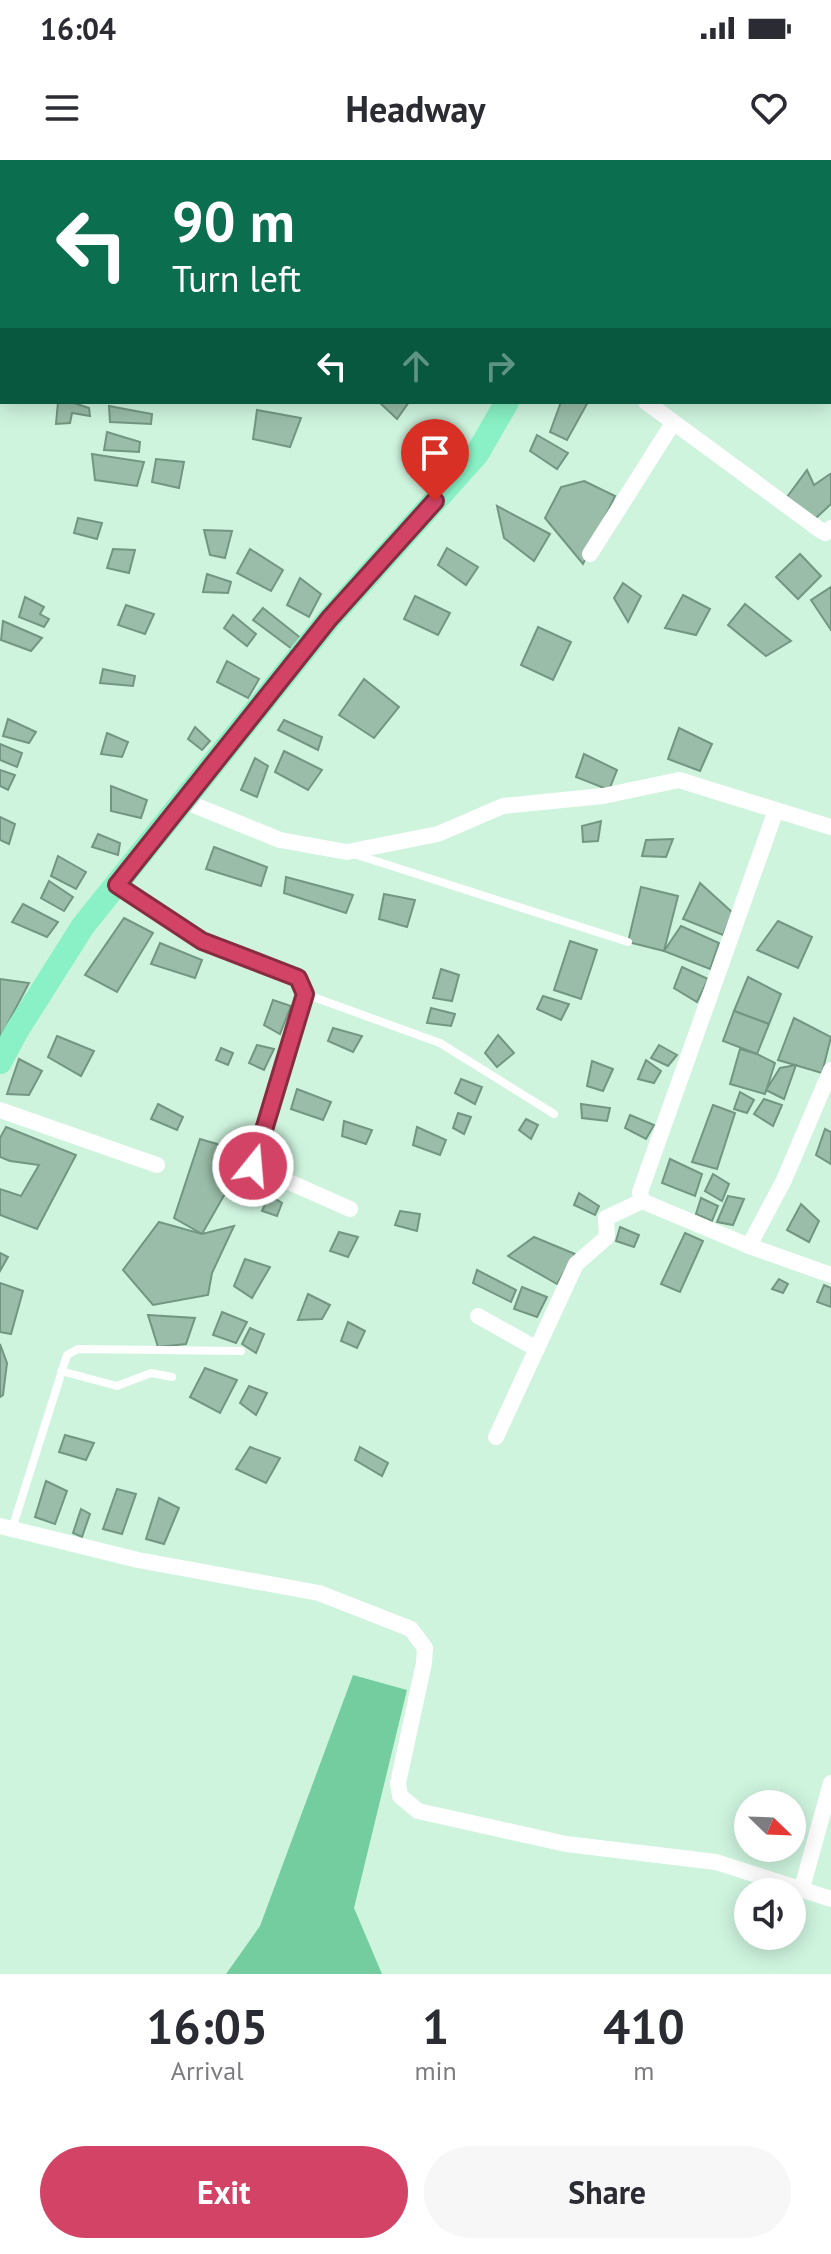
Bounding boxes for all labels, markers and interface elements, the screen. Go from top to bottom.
text: 16:04 [40,9,116,48]
text: Headway [345,85,486,132]
icon: menu [40,86,84,130]
icon: heart [747,86,791,130]
text: 90 m [172,185,295,257]
icon: left [40,192,144,296]
text: Turn left [172,255,301,302]
icon: left [310,344,354,388]
icon: ahead [394,344,438,388]
icon: right [478,344,522,388]
pin [401,419,469,501]
icon: arrive [413,431,457,475]
position arrow [211,1124,295,1208]
north arrow [734,1790,806,1862]
map controls [734,1790,806,1950]
button: sound [734,1878,806,1950]
text: 16:05 [146,1995,268,2057]
text: 1 [422,1995,449,2057]
text: 410 [603,1995,685,2057]
text: Arrival [171,2054,244,2087]
text: min [414,2054,457,2087]
text: m [633,2054,654,2087]
button: Exit [40,2146,408,2238]
button: Share [424,2146,791,2238]

